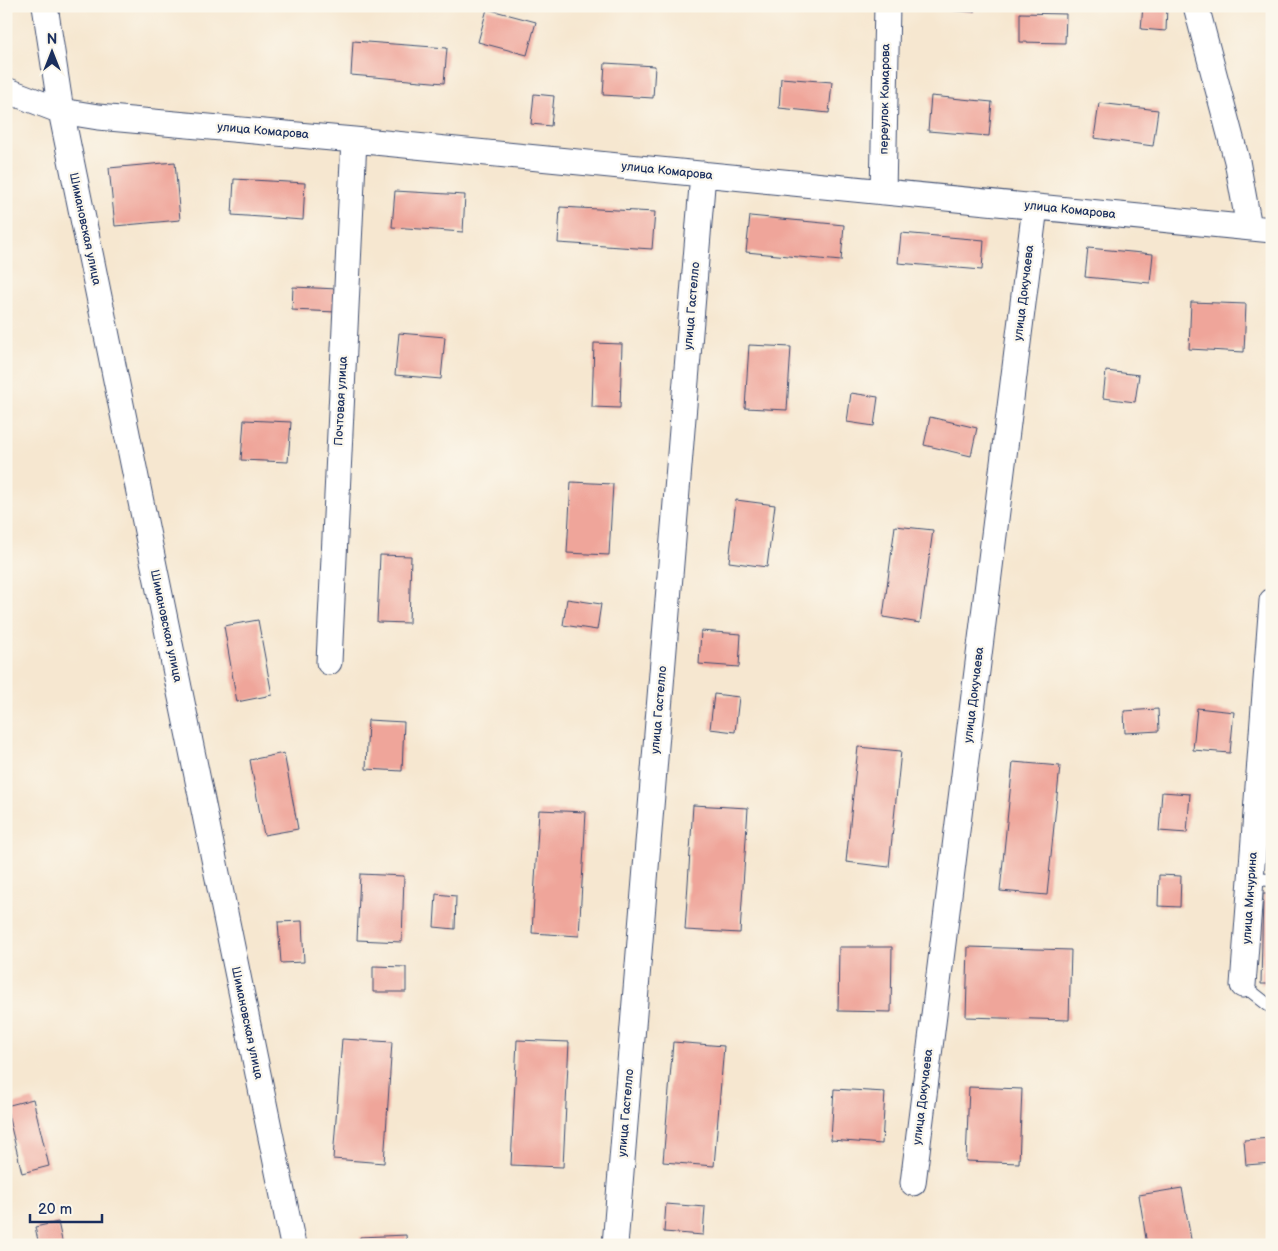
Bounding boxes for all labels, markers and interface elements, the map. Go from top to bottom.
north arrow [28,28,78,78]
text: N [47,31,57,48]
street label: переулок Комарова [877,44,893,154]
street label: улица Комарова [217,120,309,142]
street label: улица Комарова [621,159,713,183]
street label: Шимановская улица [66,171,104,287]
street label: улица Комарова [1024,198,1116,222]
street label: улица Докучаева [1011,244,1037,342]
street label: улица Гастелло [681,261,703,351]
street label: Почтовая улица [331,356,351,446]
street label: Шимановская улица [147,568,185,684]
street label: улица Докучаева [961,646,987,744]
street label: улица Гастелло [648,665,670,755]
street label: улица Мичурина [1239,851,1261,945]
street label: Шимановская улица [228,965,266,1081]
street label: улица Докучаева [910,1048,936,1146]
street label: улица Гастелло [615,1068,637,1158]
scale bar [30,1191,102,1223]
text: 20 m [38,1200,72,1219]

